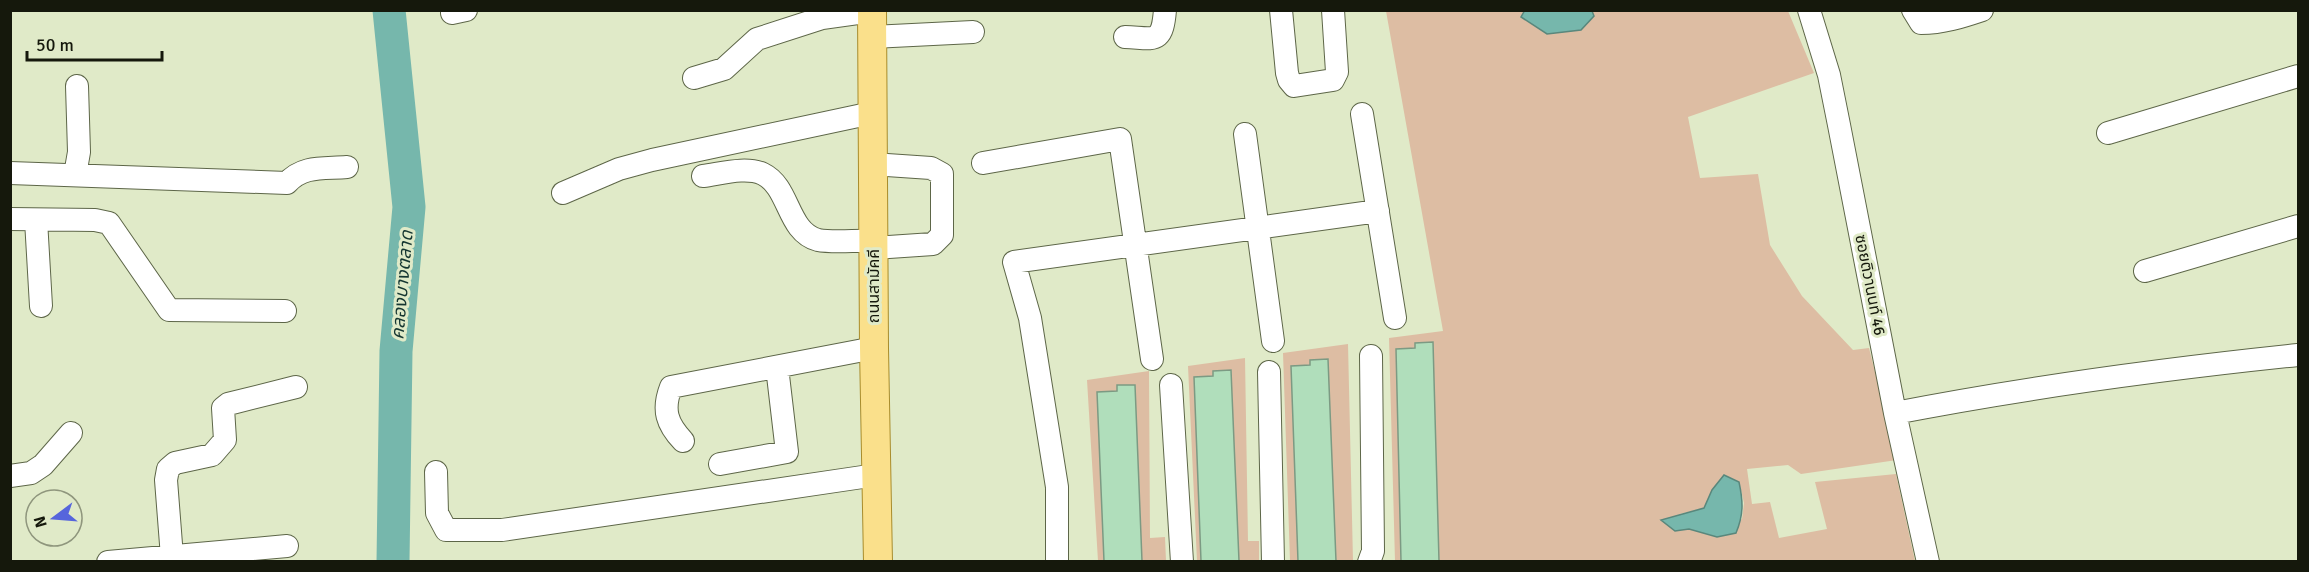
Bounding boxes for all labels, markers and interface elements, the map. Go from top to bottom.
scale bar [27,24,162,62]
text: 50 m [36,34,74,56]
water label: คลองบางตลาด [386,229,418,340]
street label: ซอยติวานนท์ 46 [1850,233,1890,337]
street label: ถนนสามัคคี [864,249,884,323]
north arrow [24,488,84,548]
text: N [29,514,52,530]

